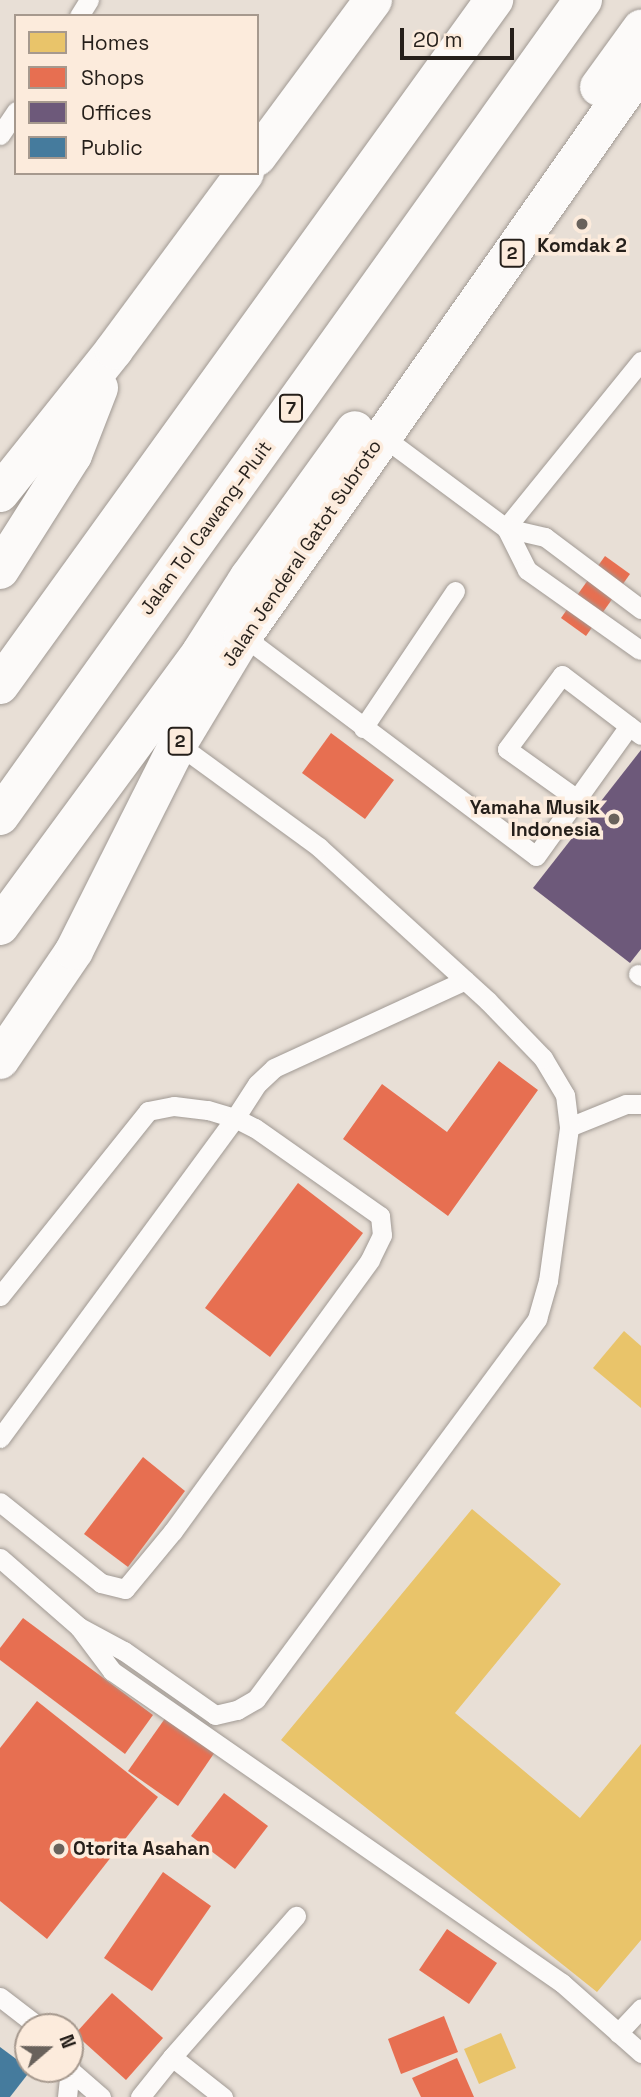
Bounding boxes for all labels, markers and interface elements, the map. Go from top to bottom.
legend [14,14,259,175]
scale bar [403,14,517,58]
text: 20 m [413,26,463,53]
text: Homes [81,29,149,56]
text: Shops [81,64,144,91]
text: Offices [81,99,152,126]
text: Public [81,134,143,161]
marker: Komdak 2 [574,216,590,232]
place label: Komdak 2 [537,235,627,257]
road number: 2 [498,239,526,268]
road number: 7 [279,394,303,422]
street label: Jalan Jenderal Gatot Subroto [218,435,386,671]
street label: Jalan Tol Cawang–Pluit [135,436,277,620]
road number: 2 [166,726,194,756]
place label: Yamaha Musik Indonesia [470,797,600,841]
marker: Yamaha Musik Indonesia [606,811,622,827]
place label: Otorita Asahan [73,1838,210,1860]
marker: Otorita Asahan [51,1841,67,1857]
north arrow [14,2013,84,2083]
text: N [53,2031,81,2052]

